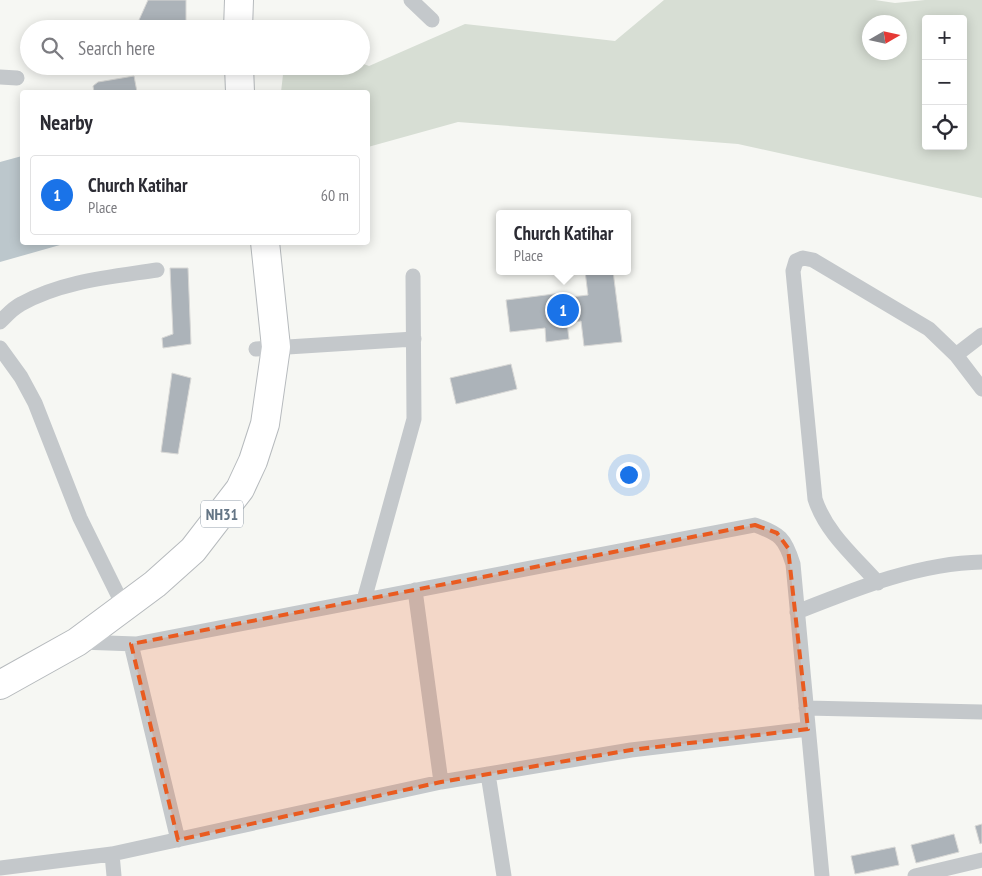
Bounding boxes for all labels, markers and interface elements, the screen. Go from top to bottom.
north arrow [862,15,907,60]
map controls [922,15,967,150]
button: + [922,15,967,60]
search box [20,20,370,75]
icon: search [38,34,66,62]
text: Search here [78,36,155,60]
button: − [922,60,967,105]
button: locate [922,105,967,150]
text: Nearby [40,109,93,136]
text: Church Katihar [88,173,188,197]
text: 1 [53,185,61,205]
text: 60 m [321,185,349,205]
text: Place [88,197,117,217]
popup [496,210,631,275]
text: Church Katihar [514,221,613,245]
text: Place [514,245,543,265]
pin: 1 [547,291,579,329]
your location [616,462,642,488]
road number: NH31 [201,500,243,528]

